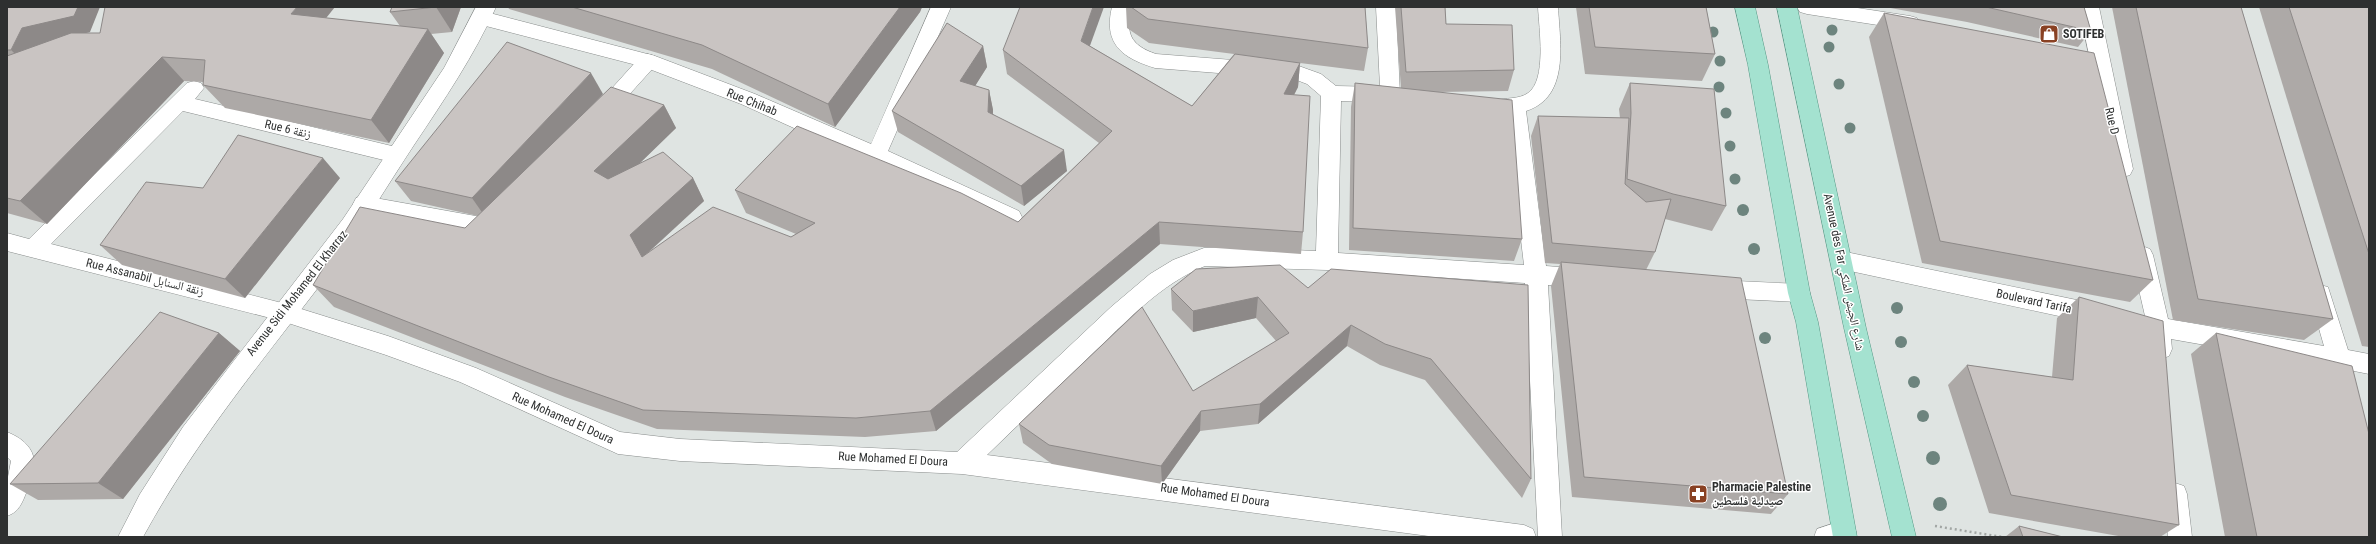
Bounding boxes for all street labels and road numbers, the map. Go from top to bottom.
street label: Rue Chihab [725,86,779,119]
street label: Rue D [2102,106,2122,136]
street label: Rue 6 زنقة [263,117,313,141]
street label: Avenue des Far شارع الجيش الملكي [1818,192,1868,352]
street label: Avenue Sidi Mohamed El Kharraz [244,227,350,359]
street label: Rue Assanabil زنقة السنابل [85,256,206,299]
street label: Boulevard Tarifa [1995,286,2073,316]
street label: Rue Mohamed El Doura [510,389,616,447]
street label: Rue Mohamed El Doura [838,449,948,469]
street label: Rue Mohamed El Doura [1160,480,1271,510]

